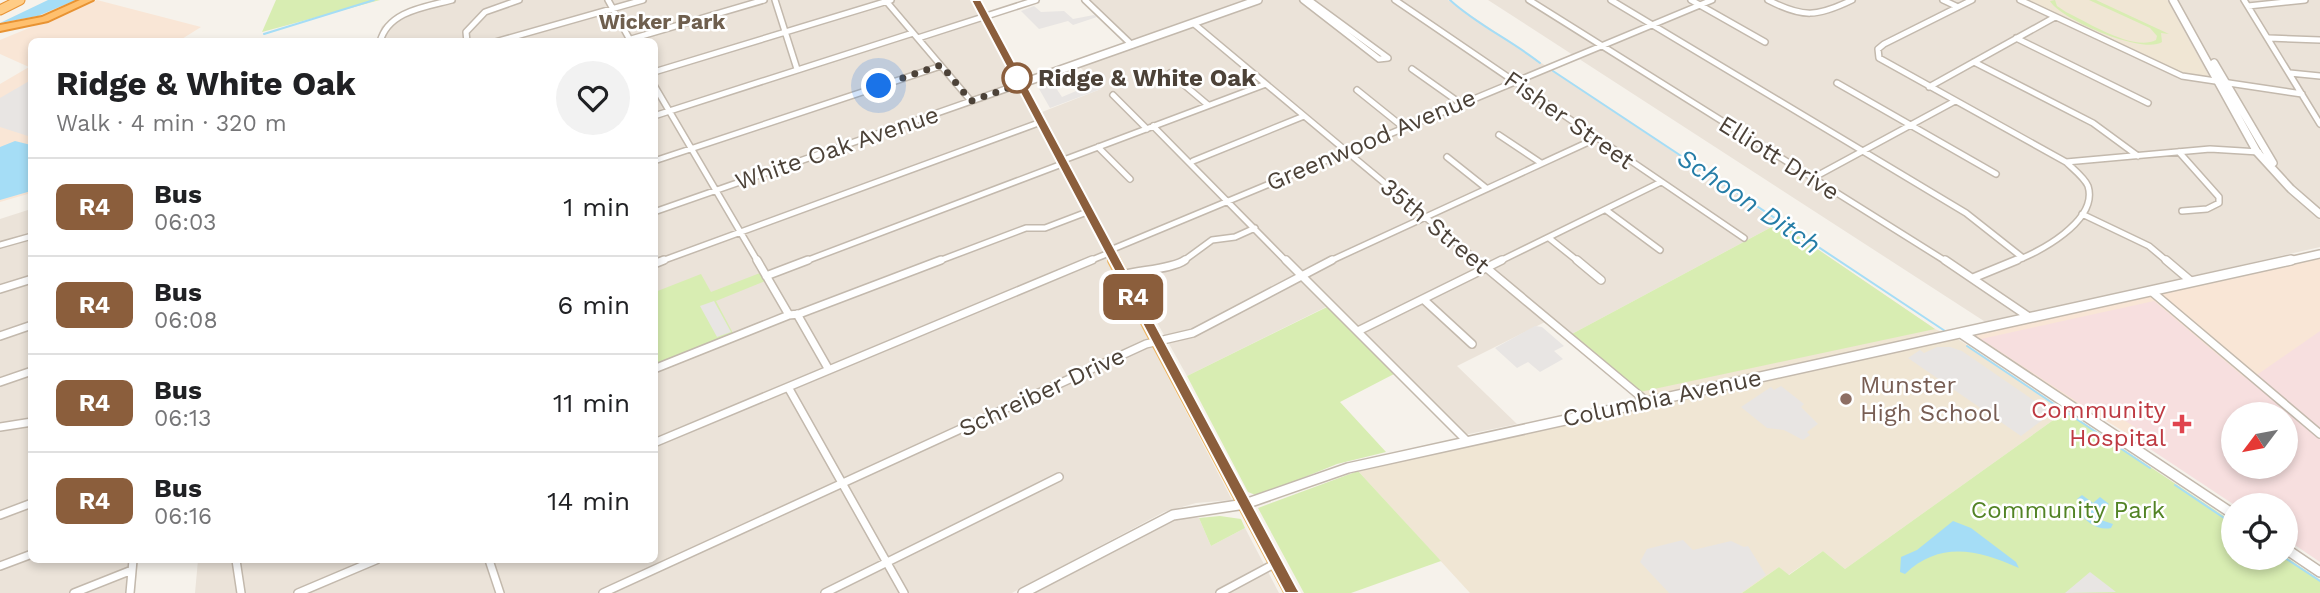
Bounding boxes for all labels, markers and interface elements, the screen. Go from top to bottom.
district label: Wicker Park [599,9,726,34]
button: heart [556,61,630,135]
marker: Ridge & White Oak [1002,63,1032,93]
text: Ridge & White Oak [56,64,356,103]
place label: Ridge & White Oak [1038,64,1256,92]
street label: Fisher Street [1499,65,1639,175]
your location [861,68,896,103]
street label: Greenwood Avenue [1262,83,1480,197]
street label: White Oak Avenue [732,100,942,196]
text: Walk · 4 min · 320 m [56,110,287,137]
street label: Elliott Drive [1713,110,1845,206]
water label: Schoon Ditch [1672,142,1826,260]
street label: 35th Street [1375,172,1495,280]
text: Bus [154,179,202,209]
text: 1 min [563,192,630,222]
text: R4 [79,193,110,221]
text: 06:03 [154,209,216,236]
line badge: R4 [1102,274,1164,320]
text: Bus [154,277,202,307]
text: R4 [1117,283,1149,311]
text: 6 min [558,290,630,320]
text: R4 [79,291,110,319]
text: 06:08 [154,307,218,334]
street label: Schreiber Drive [955,341,1129,443]
street label: Columbia Avenue [1560,363,1764,433]
place label: Munster High School [1860,371,2000,427]
text: Bus [154,375,202,405]
text: 11 min [553,388,630,418]
text: R4 [79,389,110,417]
marker: Munster High School [1838,391,1854,407]
place label: Community Hospital [2031,396,2167,452]
north arrow [2221,402,2298,480]
map controls [2221,402,2298,570]
text: 06:13 [154,405,211,432]
marker: Community Hospital [2172,414,2192,434]
text: Bus [154,473,202,503]
text: 14 min [547,486,630,516]
text: R4 [79,487,110,515]
button: locate [2221,493,2298,570]
park label: Community Park [1971,496,2166,524]
text: 06:16 [154,503,212,530]

